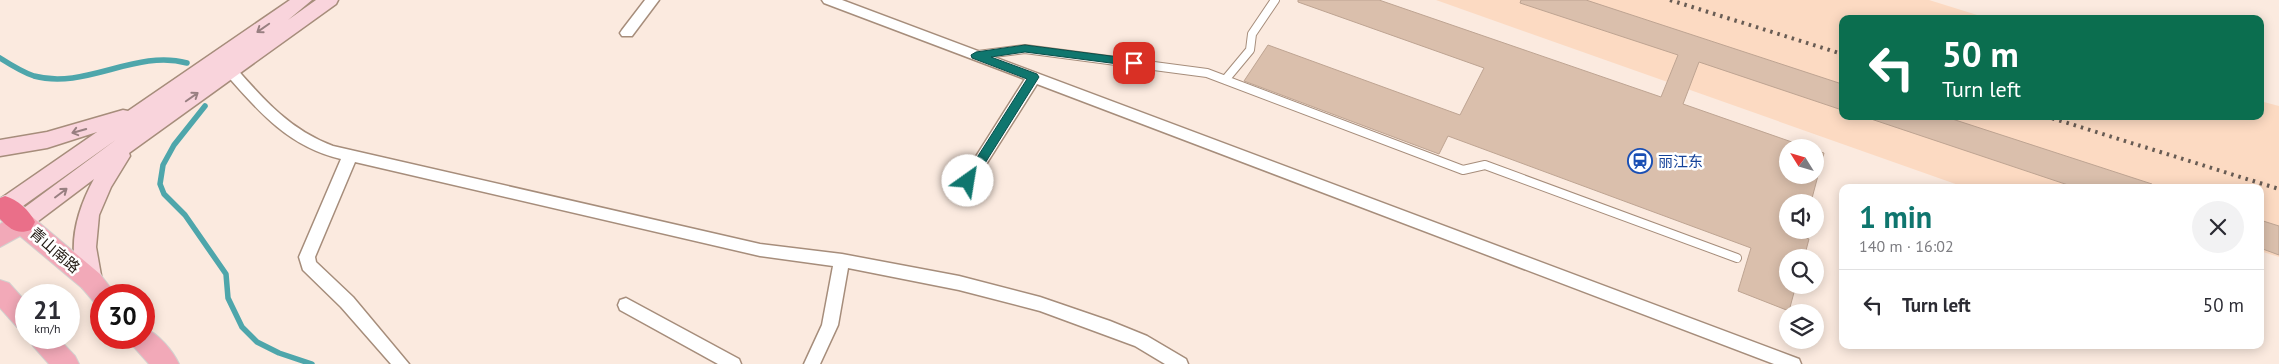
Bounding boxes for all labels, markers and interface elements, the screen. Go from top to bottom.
one-way arrow [257,23,271,33]
text: 50 m [1942,31,2019,77]
icon: left [1859,35,1924,100]
pin [1113,42,1155,84]
icon: arrive [1120,49,1148,77]
text: Turn left [1942,75,2021,103]
one-way arrow [185,92,199,102]
one-way arrow [72,127,88,137]
north arrow [1779,139,1824,184]
map controls [1779,139,1824,349]
station icon: 丽江东 [1627,148,1653,174]
place label: 丽江东 [1658,152,1703,171]
position arrow [941,154,993,206]
one-way arrow [54,187,67,198]
button: sound [1779,194,1824,239]
text: 1 min [1859,197,1932,236]
button: close [2192,201,2244,253]
street label: 青山南路 [26,223,84,277]
text: 140 m · 16:02 [1859,236,1954,256]
button: search [1779,249,1824,294]
speed limit sign: 30 [90,284,155,349]
icon: left [1859,291,1887,319]
text: Turn left [1902,293,1971,317]
text: 50 m [2203,293,2244,317]
text: 21 [33,294,62,326]
button: layers [1779,304,1824,349]
text: km/h [34,321,61,336]

